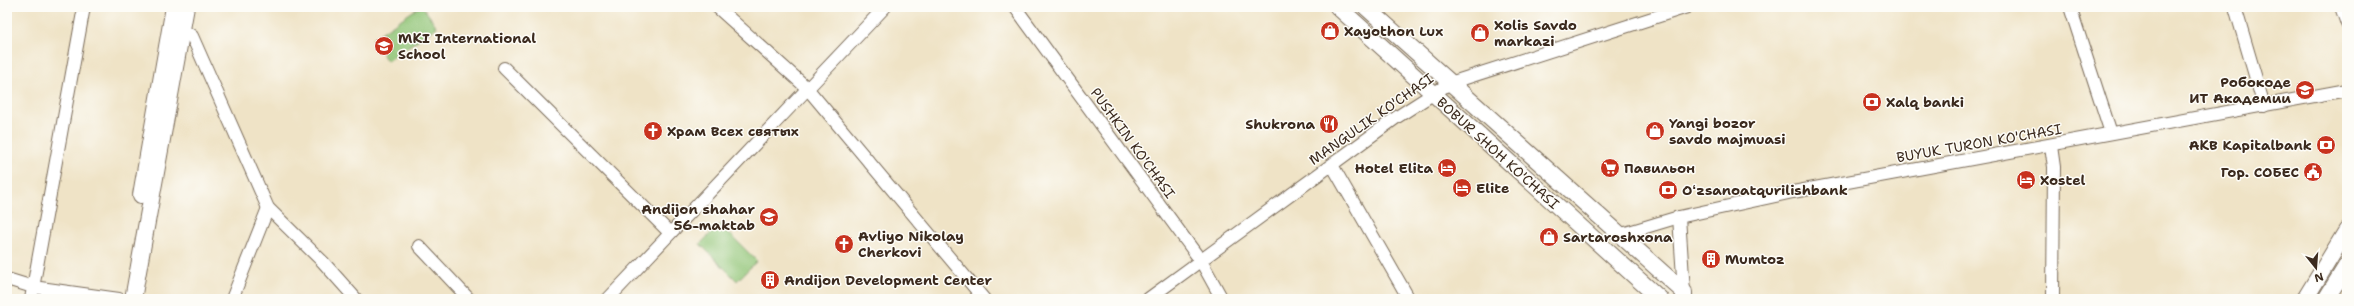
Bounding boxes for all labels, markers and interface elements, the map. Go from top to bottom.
place label: Xolis Savdo markazi [1494,16,1577,50]
shop icon: Xayothon Lux [1319,20,1341,42]
place label: Xayothon Lux [1344,22,1443,40]
shop icon: Xolis Savdo markazi [1469,22,1491,44]
place label: MKI International School [398,29,536,63]
school or university icon: MKI International School [373,35,395,57]
street label: MANGULIK KO'CHASI [1305,69,1437,169]
place label: Робокоде ИТ Академии [2189,73,2291,107]
school or university icon: Робокоде ИТ Академии [2294,79,2316,101]
street label: PUSHKIN KO'CHASI [1087,84,1179,202]
bank icon: Xalq banki [1861,91,1883,113]
street label: BOBUR SHOH KO'CHASI [1433,93,1563,213]
place label: Xalq banki [1886,93,1964,111]
restaurant icon: Shukrona [1318,113,1340,135]
place label: Yangi bozor savdo majmuasi [1669,114,1786,148]
place label: Shukrona [1245,115,1315,133]
church icon: Храм Всех святых [642,120,664,142]
shop icon: Yangi bozor savdo majmuasi [1644,120,1666,142]
street label: BUYUK TURON KO'CHASI [1895,120,2063,166]
place label: Храм Всех святых [667,122,799,140]
bank icon: AKB Kapitalbank [2315,134,2337,156]
place label: AKB Kapitalbank [2189,136,2312,154]
hotel icon: Hotel Elita [1436,157,1458,179]
supermarket icon: Павильон [1599,157,1621,179]
place label: Hotel Elita [1355,159,1433,177]
place label: Павильон [1624,159,1695,177]
public building icon: Гор. СОБЕС [2302,161,2324,183]
place label: Гор. СОБЕС [2221,163,2299,181]
hotel icon: Xostel [2015,169,2037,191]
place label: Xostel [2040,171,2085,189]
hotel icon: Elite [1451,177,1473,199]
place label: Elite [1476,179,1509,197]
bank icon: Oʻzsanoatqurilishbank [1657,179,1679,201]
place label: Oʻzsanoatqurilishbank [1682,181,1848,199]
place label: Andijon shahar 56-maktab [641,200,755,234]
school or university icon: Andijon shahar 56-maktab [758,206,780,228]
shop icon: Sartaroshxona [1538,226,1560,248]
place label: Avliyo Nikolay Cherkovi [858,227,964,261]
place label: Sartaroshxona [1563,228,1673,246]
church icon: Avliyo Nikolay Cherkovi [833,233,855,255]
building icon: Mumtoz [1700,248,1722,270]
north arrow [2296,248,2336,288]
place label: Mumtoz [1725,250,1785,268]
building icon: Andijon Development Center [759,269,781,291]
text: N [2312,269,2325,286]
place label: Andijon Development Center [784,271,992,289]

